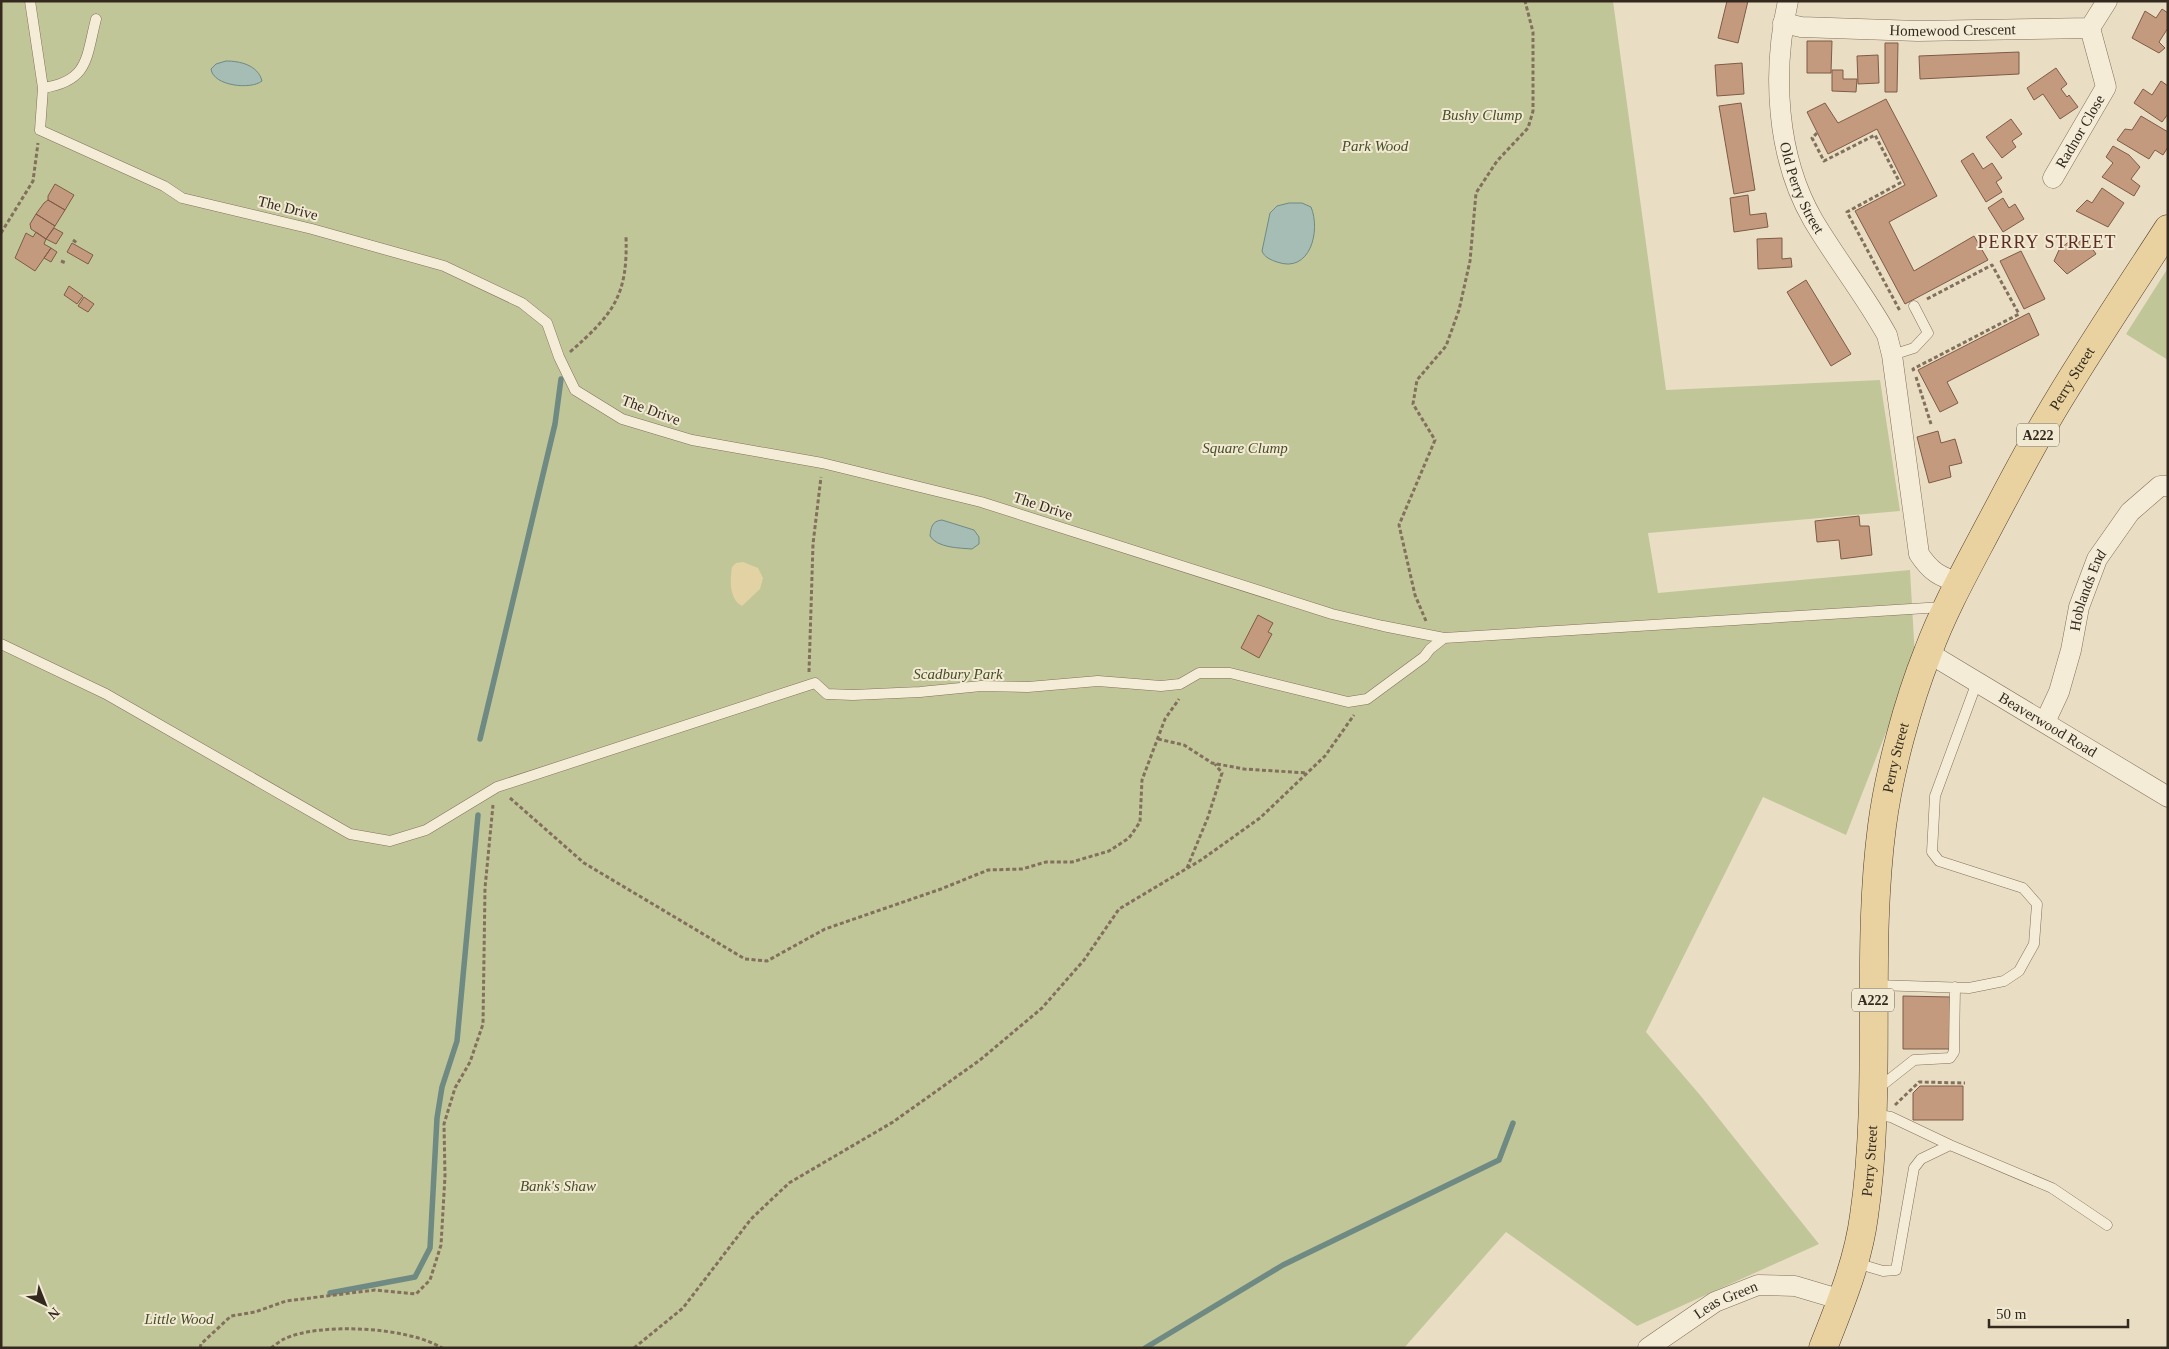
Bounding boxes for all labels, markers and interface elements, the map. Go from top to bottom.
street label: Homewood Crescent [1889,21,2017,39]
street label: Radnor Close [2053,92,2108,171]
park label: Bushy Clump [1442,107,1523,123]
park label: Park Wood [1341,138,1409,154]
street label: Old Perry Street [1777,141,1828,237]
street label: The Drive [256,193,320,223]
district label: PERRY STREET [1978,232,2116,252]
street label: Perry Street [2046,343,2098,413]
street label: The Drive [619,392,683,428]
road number: A222 [2017,424,2059,446]
park label: Square Clump [1202,440,1288,456]
street label: The Drive [1011,489,1075,523]
street label: Hoblands End [2067,546,2110,632]
park label: Scadbury Park [913,666,1003,682]
street label: Beaverwood Road [1996,689,2100,760]
street label: Perry Street [1880,720,1912,794]
road number: A222 [1852,988,1894,1012]
street label: Perry Street [1859,1124,1880,1197]
park label: Bank's Shaw [520,1178,596,1194]
street label: Leas Green [1691,1278,1760,1322]
north arrow [20,1279,70,1329]
scale bar [1989,1296,2128,1328]
text: N [45,1304,62,1322]
text: 50 m [1996,1306,2027,1322]
park label: Little Wood [143,1311,214,1327]

